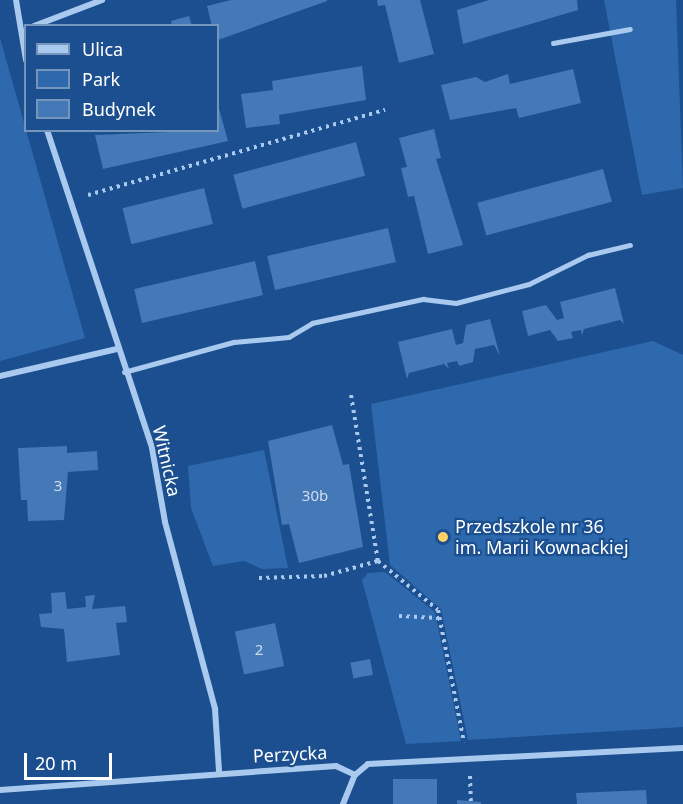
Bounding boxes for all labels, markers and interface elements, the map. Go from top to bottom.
legend [24,24,219,132]
text: Ulica [82,37,123,61]
text: Park [82,67,120,91]
text: Budynek [82,97,156,121]
street label: Witnicka [148,423,186,499]
house number: 3 [54,477,62,495]
house number: 30b [302,487,328,505]
place label: Przedszkole nr 36 im. Marii Kownackiej [455,516,629,558]
marker: Przedszkole nr 36 im. Marii Kownackiej [436,530,450,544]
house number: 2 [255,641,263,659]
scale bar [27,741,116,779]
street label: Perzycka [252,741,328,767]
text: 20 m [35,751,77,775]

